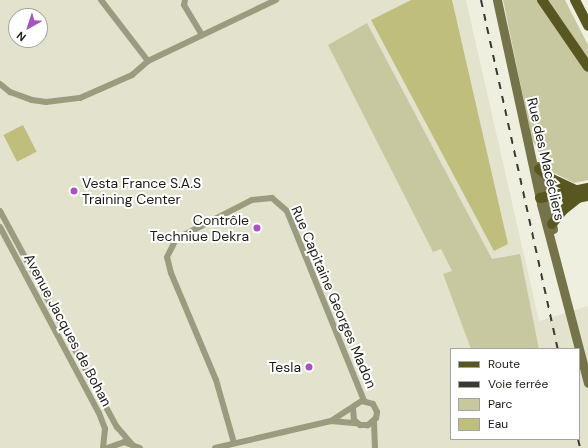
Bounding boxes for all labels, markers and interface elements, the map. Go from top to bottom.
north arrow [8,8,48,48]
text: N [14,29,29,45]
street label: Rue des Macécliers [524,96,568,222]
place label: Vesta France S.A.S Training Center [82,175,201,208]
marker: Vesta France S.A.S Training Center [69,186,79,196]
street label: Rue Capitaine Georges Madon [288,203,380,391]
place label: Contrôle Techniue Dekra [150,212,249,244]
marker: Contrôle Techniue Dekra [252,223,262,233]
street label: Avenue Jacques de Bohan [21,251,115,409]
legend [450,348,580,440]
text: Route [488,356,520,372]
place label: Tesla [269,359,301,375]
marker: Tesla [304,362,314,372]
text: Voie ferrée [488,376,548,392]
text: Parc [488,396,512,412]
text: Eau [488,416,508,432]

